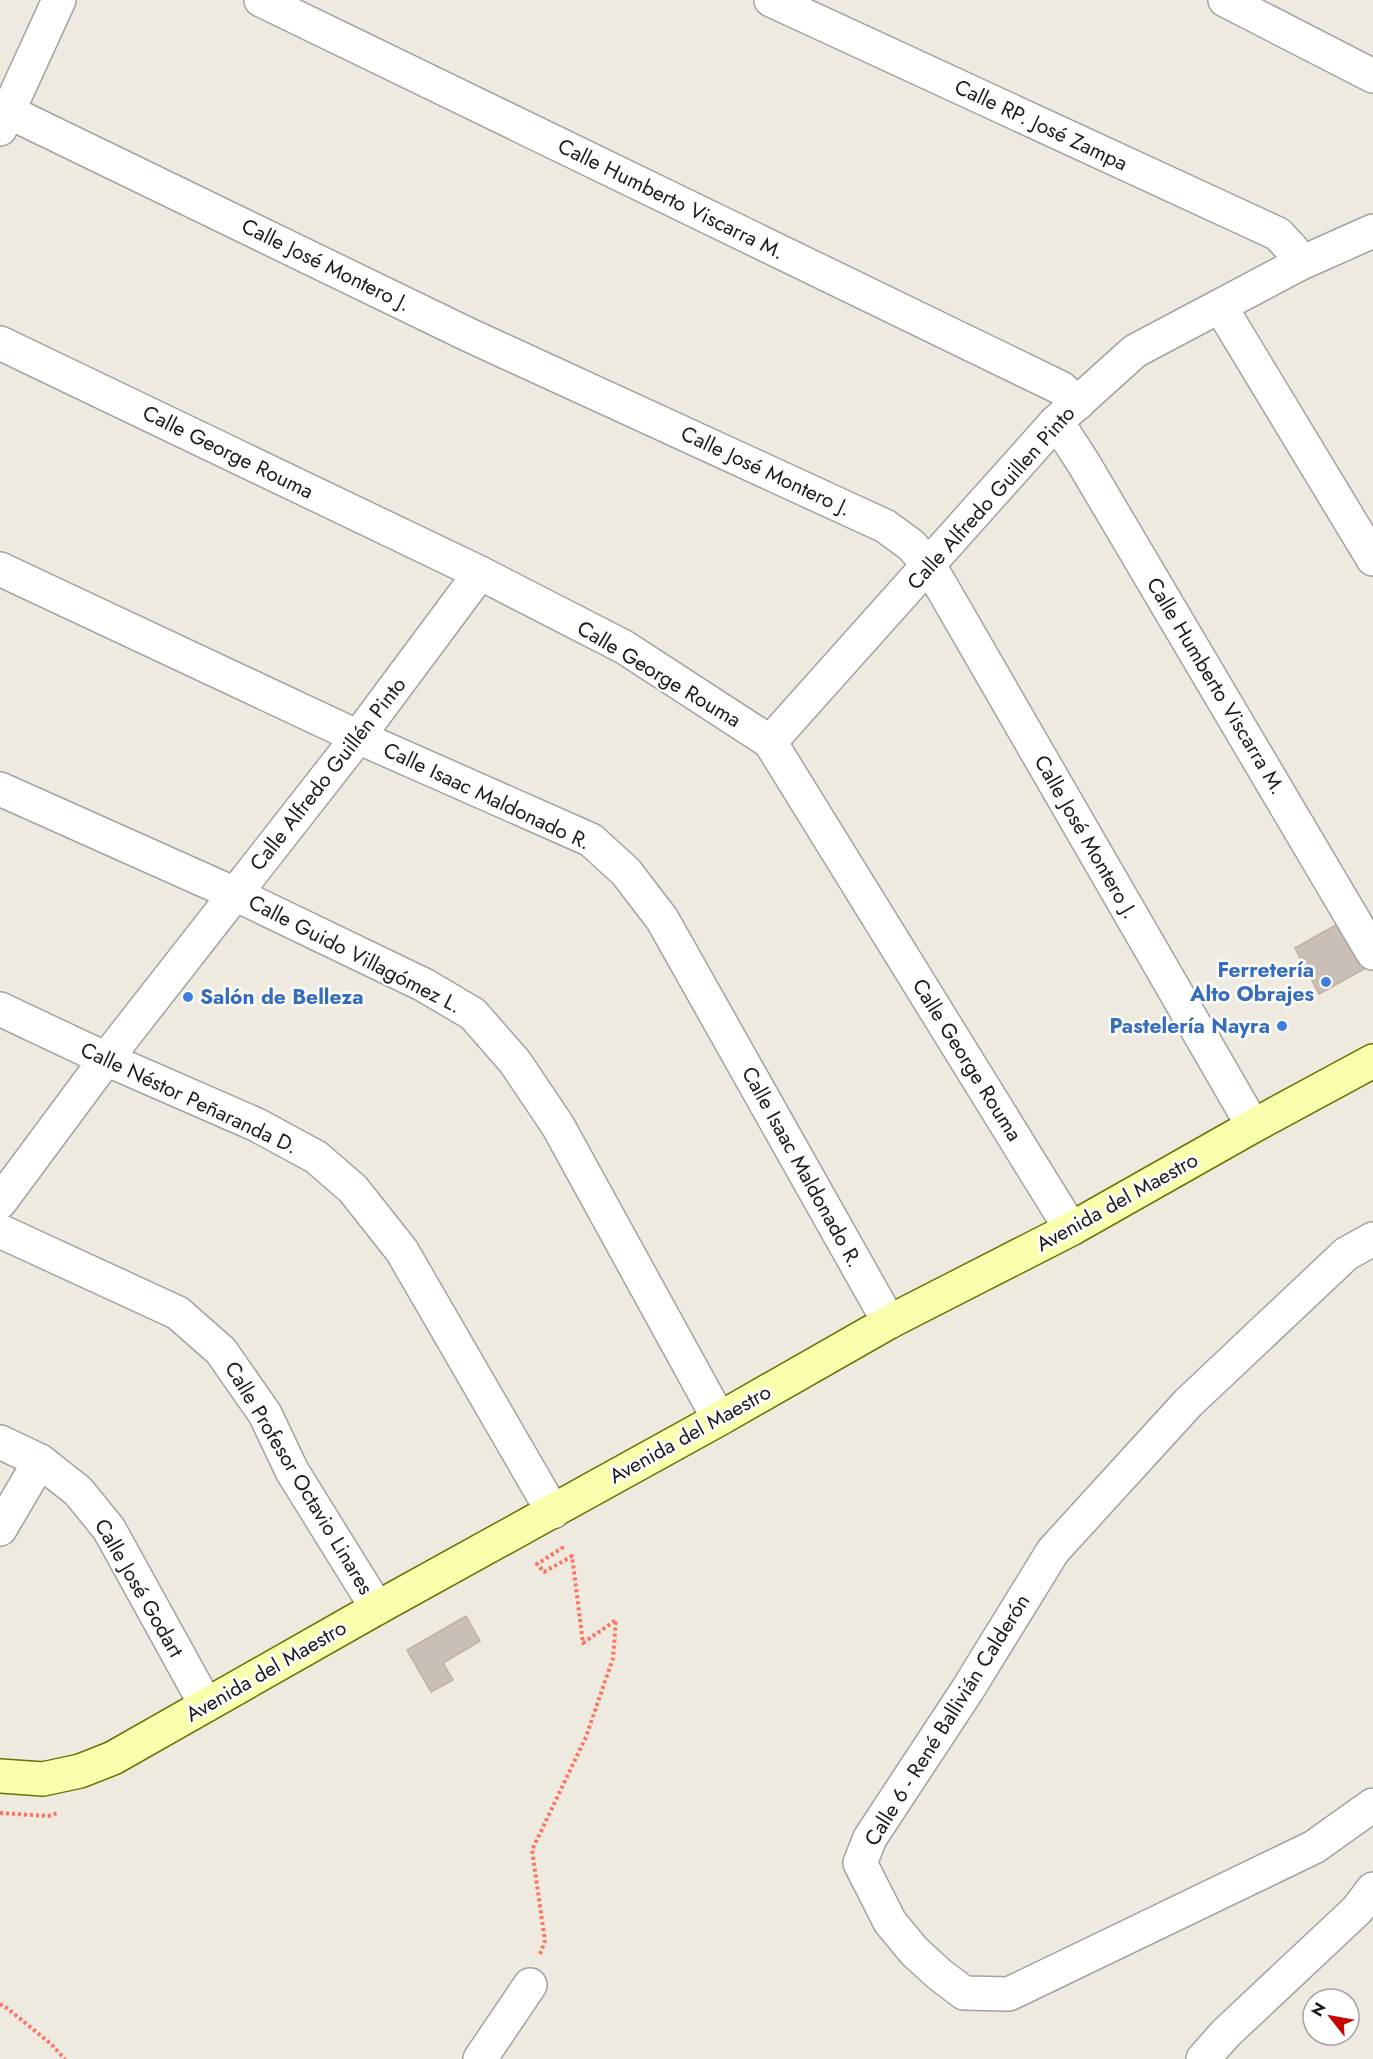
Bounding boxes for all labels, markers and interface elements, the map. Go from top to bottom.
street label: Calle RP. José Zampa [950,72,1132,178]
street label: Calle Humberto Viscarra M. [553,131,789,267]
street label: Calle José Montero J. [236,211,416,319]
street label: Calle George Rouma [138,398,318,506]
street label: Calle Alfredo Guillen Pinto [900,399,1082,597]
street label: Calle José Montero J. [676,418,856,524]
street label: Calle Humberto Viscarra M. [1139,572,1293,800]
street label: Calle George Rouma [571,613,747,735]
street label: Calle Alfredo Guillén Pinto [243,671,413,877]
street label: Calle Isaac Maldonado R. [378,735,596,857]
street label: Calle José Montero J. [1027,750,1145,924]
street label: Calle Guido Villagómez L. [243,887,467,1021]
place label: Ferretería Alto Obrajes [1189,955,1314,1009]
street label: Calle George Rouma [905,973,1029,1147]
marker: Ferretería Alto Obrajes [1319,975,1333,989]
place label: Salón de Belleza [200,982,363,1012]
marker: Salón de Belleza [181,990,195,1004]
place label: Pastelería Nayra [1109,1011,1270,1041]
marker: Pastelería Nayra [1275,1019,1289,1033]
street label: Calle Néstor Peñaranda D. [76,1034,302,1162]
street label: Calle Isaac Maldonado R. [734,1061,870,1273]
street label: Avenida del Maestro [1031,1145,1203,1259]
street label: Calle Profesor Octavio Linares [217,1356,381,1600]
street label: Avenida del Maestro [604,1377,776,1491]
street label: Calle José Godart [87,1513,191,1663]
street label: Calle 6 - René Ballivián Calderón [857,1588,1037,1852]
street label: Avenida del Maestro [180,1613,352,1729]
north arrow [1301,1987,1361,2047]
text: N [1305,1998,1332,2021]

